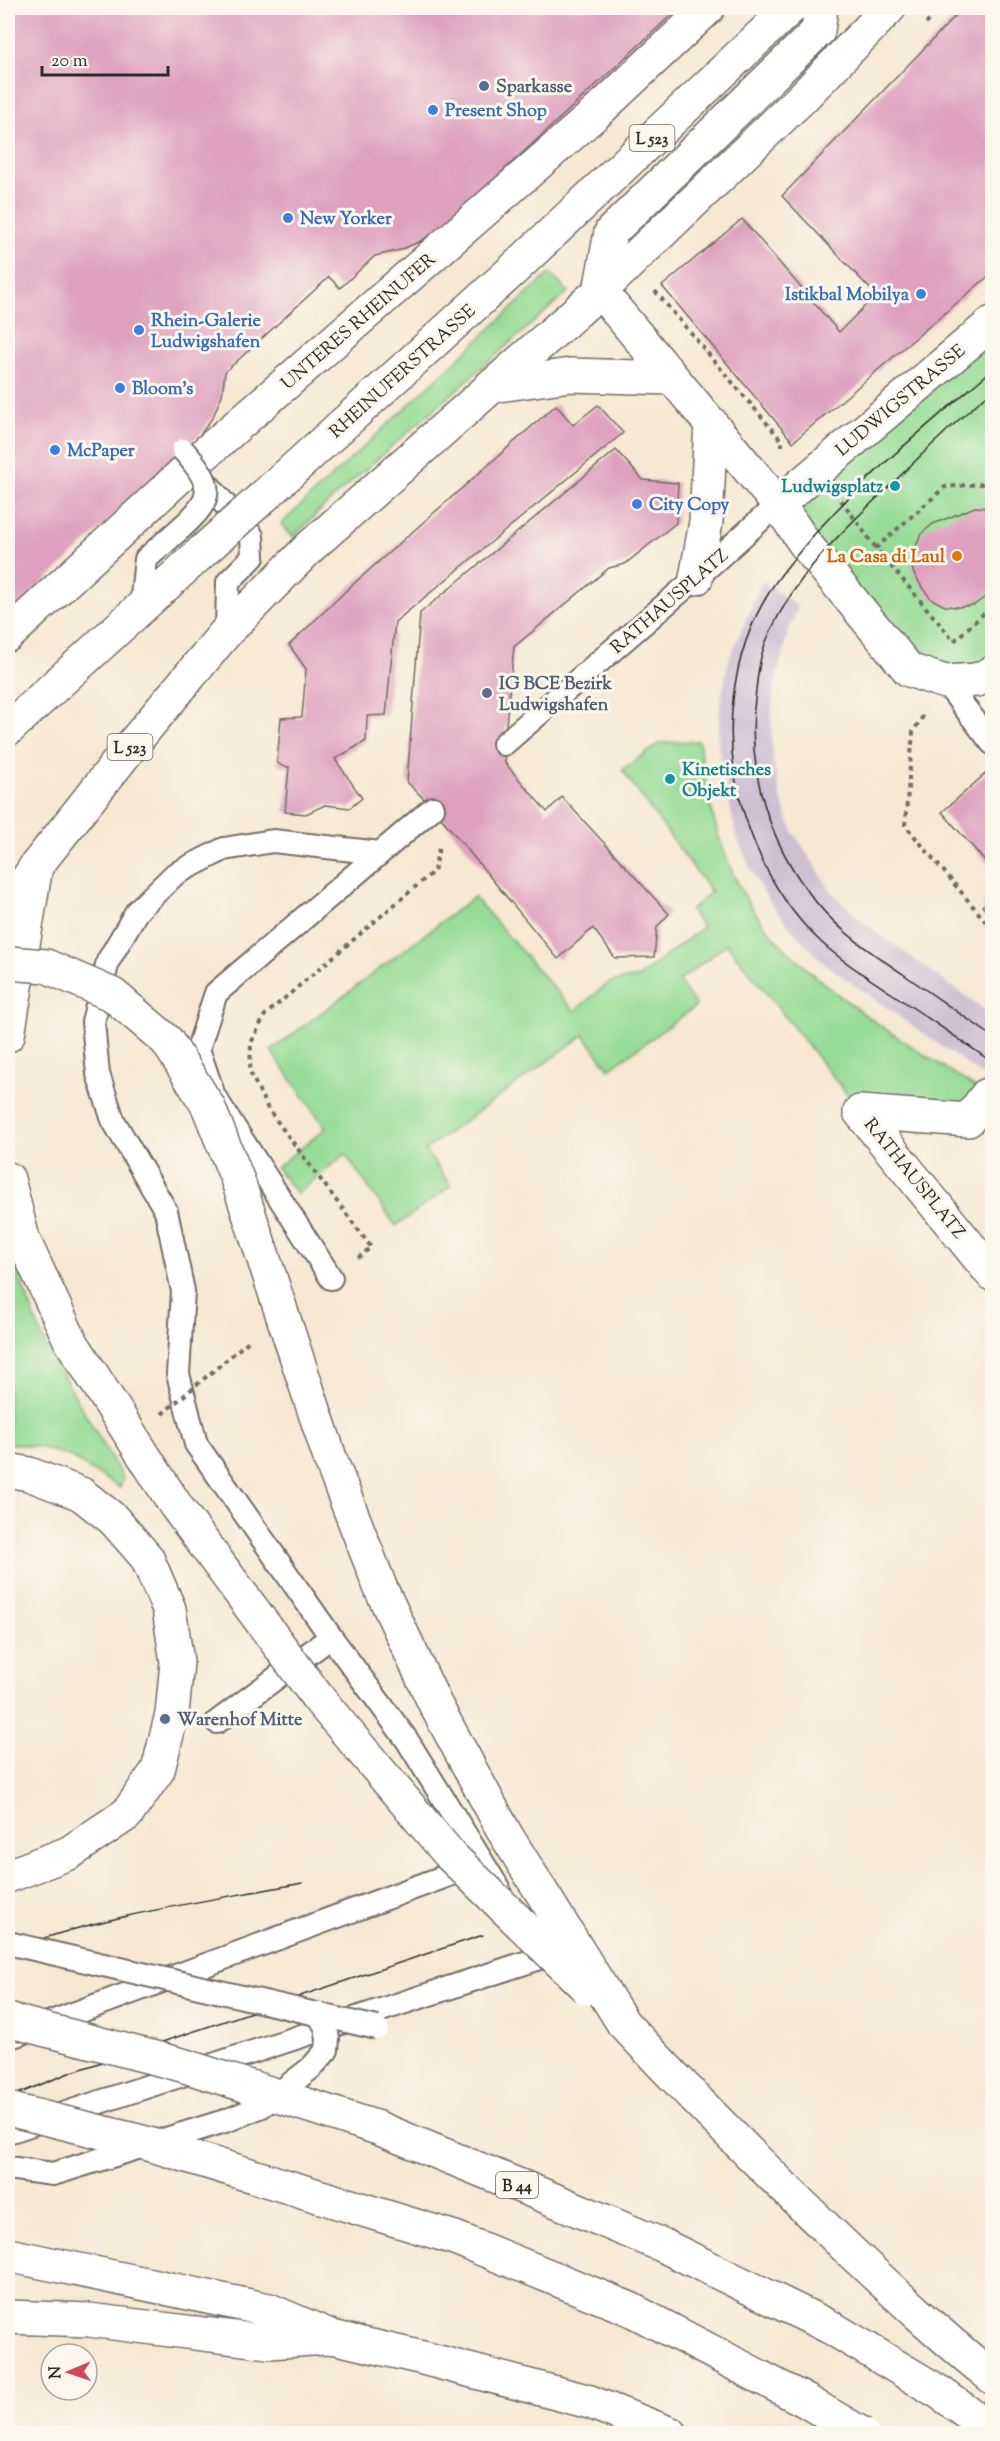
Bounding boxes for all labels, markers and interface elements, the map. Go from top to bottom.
scale bar [42,39,168,77]
text: 20 m [51,49,88,75]
place label: Sparkasse [496,75,573,101]
marker: Sparkasse [477,79,491,93]
place label: Present Shop [445,99,547,125]
marker: Present Shop [426,103,440,117]
road number: L 523 [630,125,674,151]
place label: New Yorker [300,207,392,233]
marker: New Yorker [281,211,295,225]
street label: UNTERES RHEINUFER [276,248,442,397]
place label: Istikbal Mobilya [785,283,910,309]
marker: Istikbal Mobilya [914,287,928,301]
street label: RHEINUFERSTRASSE [324,299,483,446]
place label: Rhein-Galerie Ludwigshafen [151,309,261,356]
marker: Rhein-Galerie Ludwigshafen [132,323,146,337]
street label: LUDWIGSTRASSE [831,339,972,464]
place label: Bloom's [132,377,193,403]
marker: Bloom's [113,381,127,395]
place label: McPaper [67,439,135,465]
marker: McPaper [48,443,62,457]
place label: Ludwigsplatz [781,475,883,501]
marker: Ludwigsplatz [888,479,902,493]
place label: City Copy [649,493,729,519]
marker: City Copy [630,497,644,511]
street label: RATHAUSPLATZ [606,544,735,661]
place label: La Casa di Laul [827,545,946,571]
marker: La Casa di Laul [950,549,964,563]
place label: IG BCE Bezirk Ludwigshafen [499,672,612,719]
marker: IG BCE Bezirk Ludwigshafen [480,686,494,700]
road number: L 523 [108,734,152,760]
place label: Kinetisches Objekt [682,758,771,805]
marker: Kinetisches Objekt [663,772,677,786]
street label: RATHAUSPLATZ [857,1113,970,1245]
place label: Warenhof Mitte [177,1708,303,1734]
marker: Warenhof Mitte [158,1712,172,1726]
road number: B 44 [496,2172,538,2198]
north arrow [39,2342,99,2402]
text: N [45,2365,68,2379]

